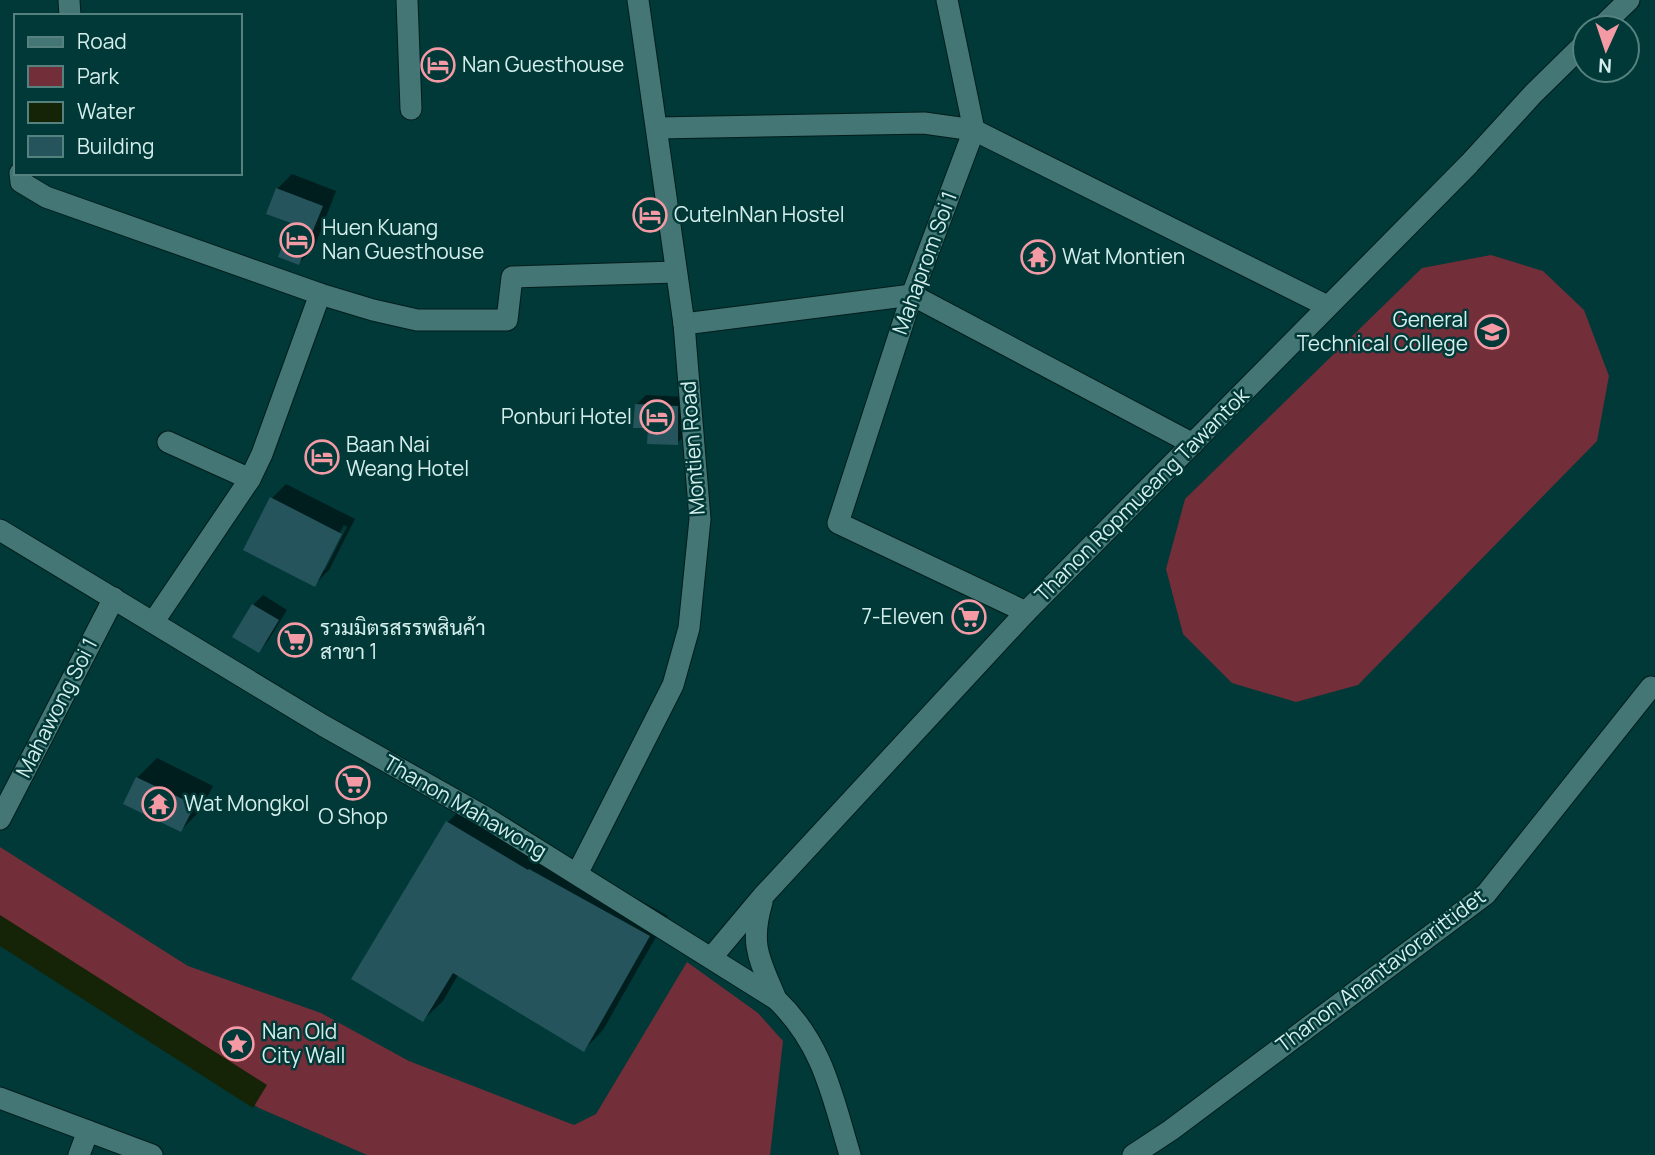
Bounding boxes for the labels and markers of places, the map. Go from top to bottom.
hotel icon: Nan Guesthouse [419,46,457,84]
place label: Nan Guesthouse [462,50,624,78]
hotel icon: CuteInNan Hostel [631,196,669,234]
place label: CuteInNan Hostel [674,200,845,228]
place label: Huen Kuang Nan Guesthouse [322,213,484,265]
hotel icon: Huen Kuang Nan Guesthouse [278,221,316,259]
temple icon: Wat Montien [1019,238,1057,276]
place label: Wat Montien [1062,242,1185,270]
place label: General Technical College [1297,305,1468,357]
school or university icon: General Technical College [1473,313,1511,351]
hotel icon: Ponburi Hotel [638,398,676,436]
place label: Ponburi Hotel [501,402,632,430]
place label: Baan Nai Weang Hotel [346,430,469,482]
hotel icon: Baan Nai Weang Hotel [303,438,341,476]
supermarket icon: 7-Eleven [950,598,988,636]
place label: 7-Eleven [862,602,944,630]
place label: รวมมิตรสรรพสินค้า สาขา 1 [320,613,486,665]
supermarket icon: รวมมิตรสรรพสินค้า สาขา 1 [276,621,314,659]
supermarket icon: O Shop [334,764,372,802]
temple icon: Wat Mongkol [140,785,178,823]
place label: Wat Mongkol [184,789,310,817]
place label: O Shop [318,802,388,830]
place label: Nan Old City Wall [262,1017,345,1069]
place icon: Nan Old City Wall [218,1025,256,1063]

